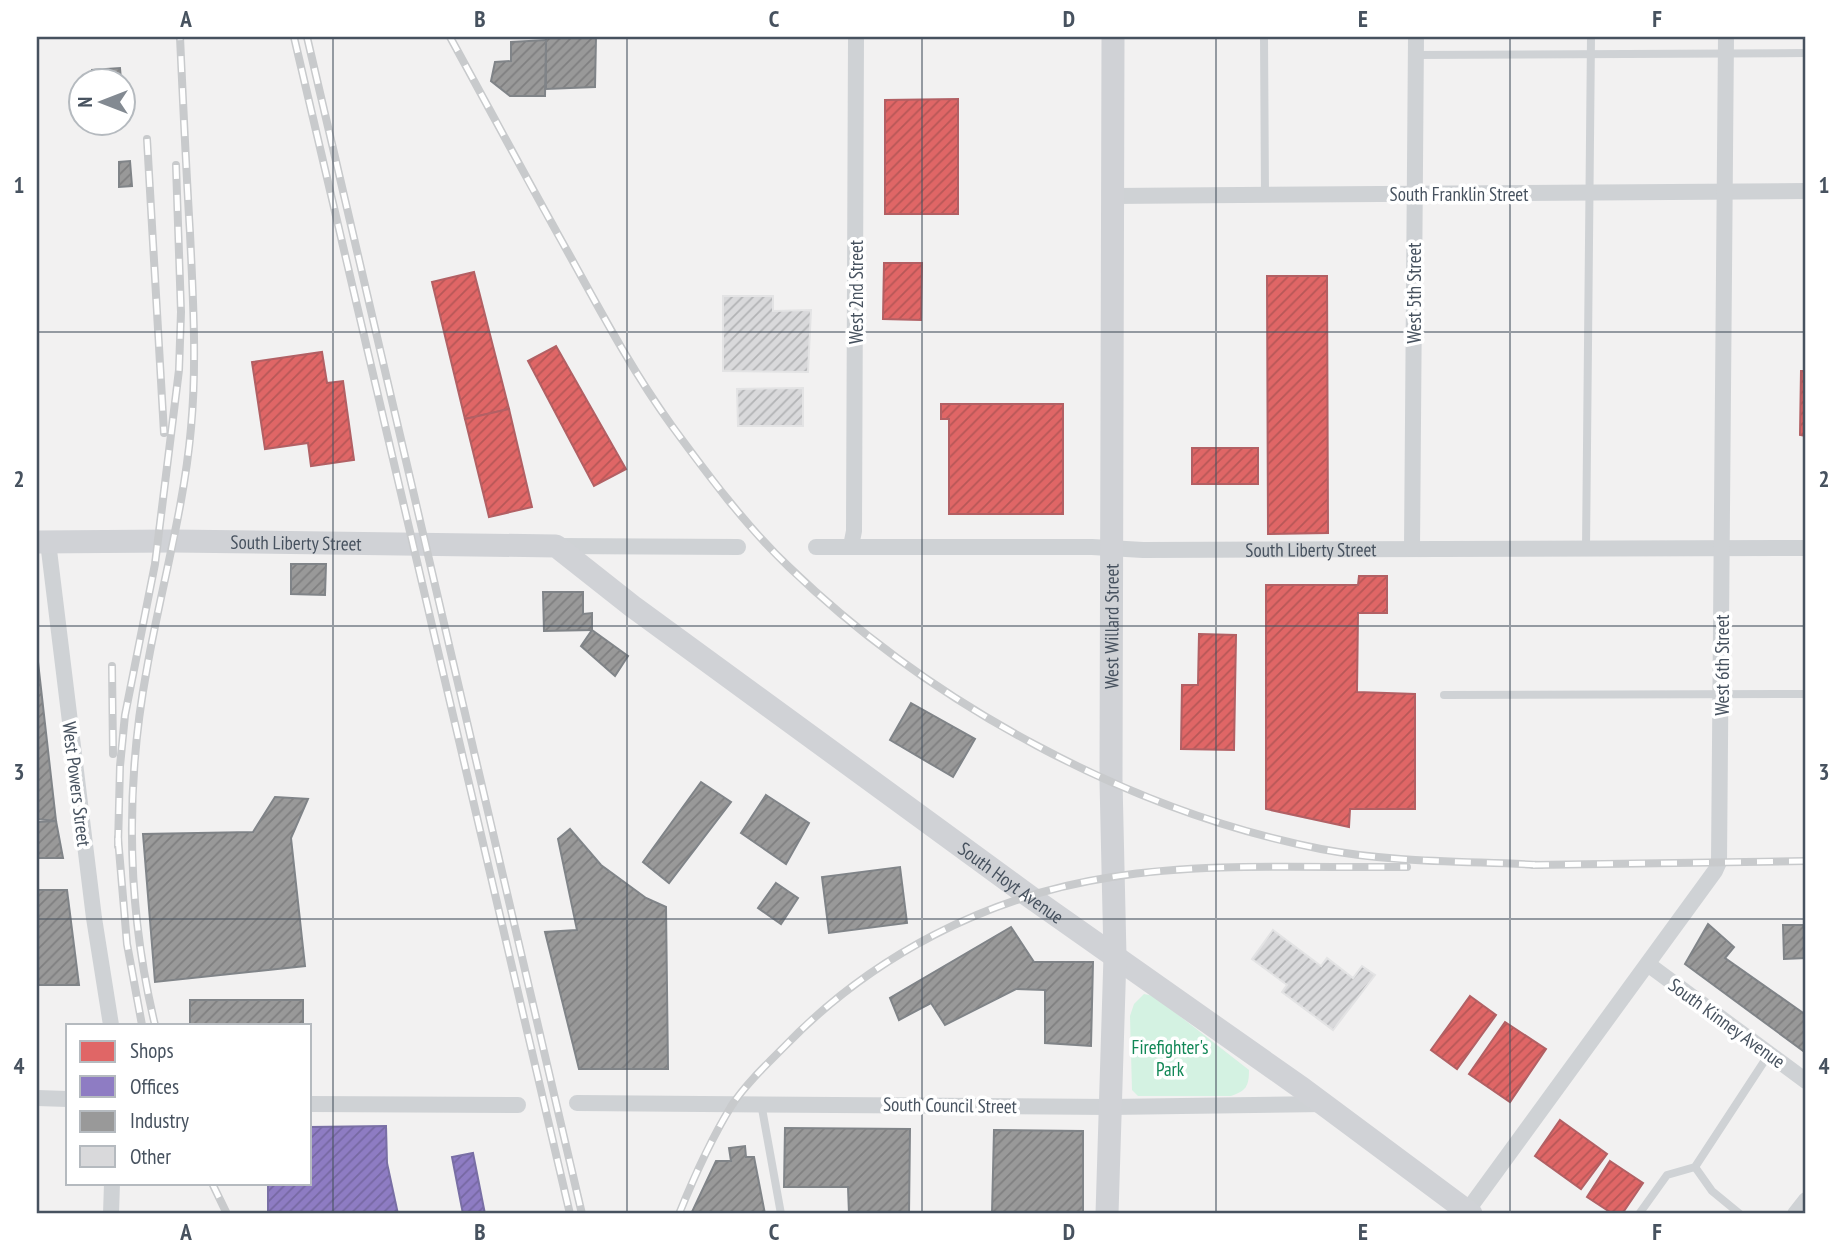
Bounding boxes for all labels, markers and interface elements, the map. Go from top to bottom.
text: A [179,4,192,33]
text: B [474,4,486,33]
text: C [769,4,780,33]
text: D [1063,4,1075,33]
text: E [1358,4,1368,33]
text: F [1652,4,1662,33]
north arrow [66,66,136,136]
text: N [73,97,97,107]
text: 1 [14,170,25,199]
text: 1 [1819,170,1830,199]
street label: South Franklin Street [1390,182,1529,206]
street label: West 2nd Street [844,239,868,344]
street label: West 5th Street [1402,242,1426,344]
text: 2 [14,464,25,493]
text: 2 [1819,464,1830,493]
street label: South Liberty Street [230,530,362,555]
street label: South Liberty Street [1245,537,1377,562]
street label: West Willard Street [1099,563,1124,689]
street label: West 6th Street [1710,614,1734,716]
street label: West Powers Street [57,720,97,849]
text: 3 [14,757,25,786]
text: 3 [1819,757,1830,786]
street label: South Hoyt Avenue [953,836,1069,929]
street label: South Kinney Avenue [1664,973,1790,1073]
legend [66,1024,312,1184]
park label: Firefighter's Park [1132,1035,1208,1081]
text: Shops [130,1037,174,1064]
text: 4 [14,1051,25,1080]
text: 4 [1819,1051,1830,1080]
text: Offices [130,1073,179,1100]
street label: South Council Street [883,1092,1018,1118]
text: Industry [130,1107,189,1134]
text: Other [130,1143,171,1170]
text: A [179,1217,192,1246]
text: B [474,1217,486,1246]
text: C [769,1217,780,1246]
text: D [1063,1217,1075,1246]
text: E [1358,1217,1368,1246]
text: F [1652,1217,1662,1246]

